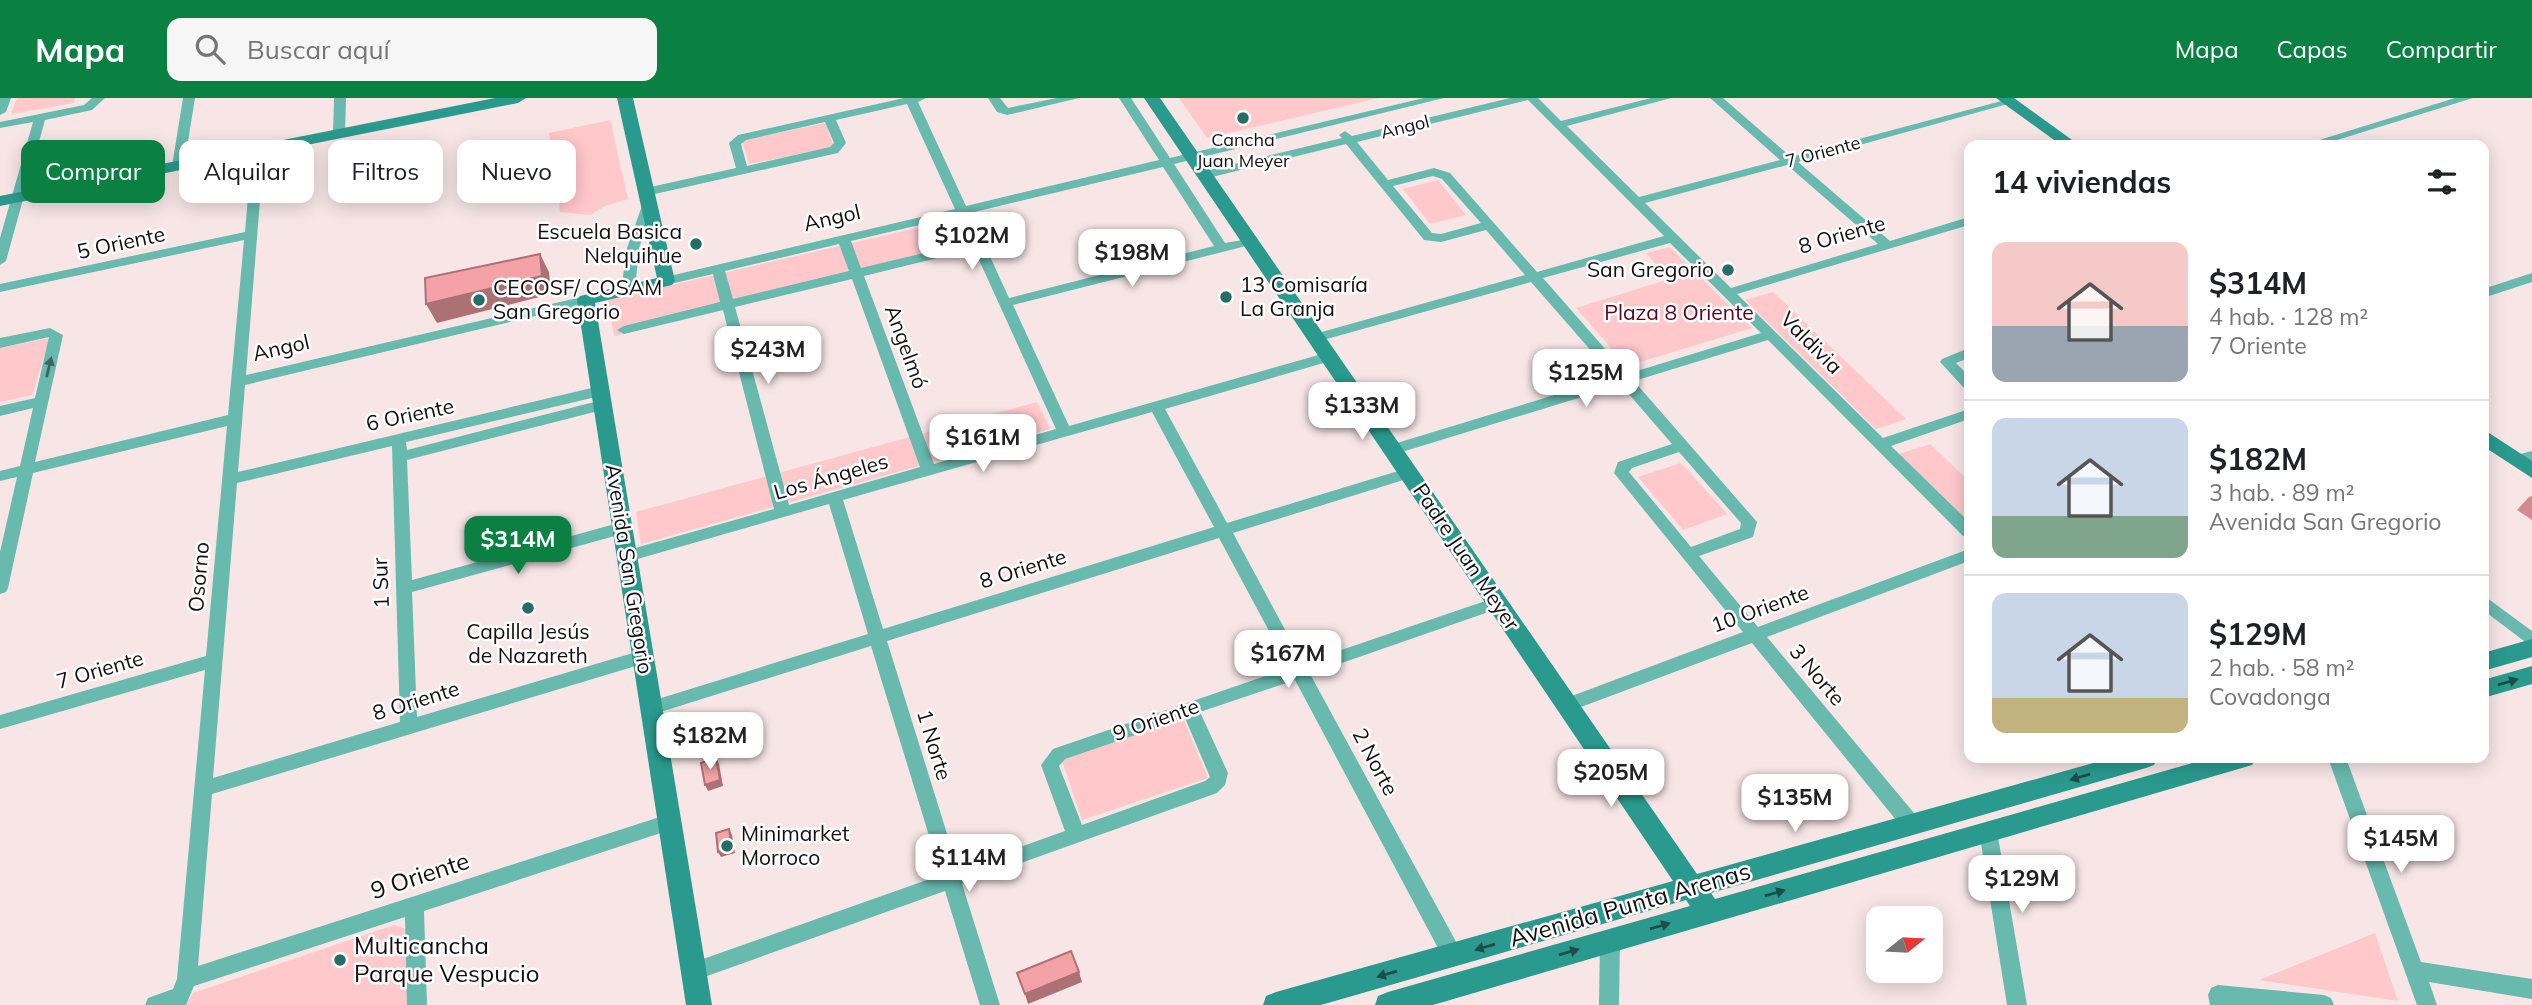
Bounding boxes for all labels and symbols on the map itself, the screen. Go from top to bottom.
street label: Angol [1378,109,1432,144]
marker: Cancha Juan Meyer [1235,110,1251,126]
place label: Cancha Juan Meyer [1196,128,1290,172]
street label: 7 Oriente [1783,131,1863,173]
street label: Angol [801,198,863,236]
street label: 8 Oriente [1795,209,1888,259]
pin: $102M [923,212,1021,272]
place label: Escuela Basica Nelquihue [537,218,682,268]
street label: 5 Oriente [74,220,167,264]
pin: $198M [1083,230,1181,289]
marker: Escuela Basica Nelquihue [688,236,704,252]
place label: San Gregorio [1587,256,1714,282]
marker: San Gregorio [1720,262,1736,278]
place label: 13 Comisaría La Granja [1240,271,1368,321]
place label: CECOSF/ COSAM San Gregorio [493,274,662,324]
marker: 13 Comisaría La Granja [1218,289,1234,305]
marker: CECOSF/ COSAM San Gregorio [471,292,487,308]
park label: Plaza 8 Oriente [1604,299,1754,325]
street label: Angelmó [880,301,934,392]
street label: Valdivia [1775,306,1848,379]
pin: $243M [719,327,817,386]
street label: Angol [250,328,312,366]
pin: $125M [1537,350,1635,409]
one-way arrow [44,356,55,378]
pin: $133M [1313,382,1411,442]
street label: 6 Oriente [363,392,456,436]
pin: $161M [934,414,1032,474]
street label: Los Ángeles [770,447,891,505]
street label: Avenida San Gregorio [601,462,659,676]
street label: Padre Juan Meyer [1408,478,1526,635]
pin: $314M [469,517,567,576]
street label: Osorno [182,541,214,613]
street label: 8 Oriente [976,543,1069,594]
street label: 1 Sur [366,557,394,609]
street label: 10 Oriente [1707,578,1812,638]
marker: Capilla Jesús de Nazareth [520,600,536,616]
place label: Capilla Jesús de Nazareth [466,618,590,668]
pin: $167M [1239,630,1337,690]
street label: 3 Norte [1784,638,1851,711]
street label: 7 Oriente [53,644,146,694]
street label: 8 Oriente [369,675,462,726]
one-way arrow [2497,676,2518,686]
street label: 9 Oriente [1109,692,1202,746]
street label: 1 Norte [912,706,958,783]
pin: $182M [661,712,759,772]
street label: 2 Norte [1347,723,1404,800]
pin: $205M [1562,750,1660,809]
one-way arrow [2069,772,2090,782]
pin: $135M [1746,774,1844,834]
pin: $145M [2352,816,2450,875]
place label: Minimarket Morroco [741,820,849,870]
pin: $114M [920,834,1018,894]
marker: Minimarket Morroco [719,838,735,854]
street label: 9 Oriente [367,845,473,905]
street label: Avenida Punta Arenas [1506,855,1754,953]
pin: $129M [1973,856,2071,915]
one-way arrow [1764,887,1785,897]
north arrow [1866,906,1942,984]
one-way arrow [1649,920,1671,931]
place label: Multicancha Parque Vespucio [354,930,539,988]
one-way arrow [1474,942,1495,952]
one-way arrow [1559,947,1580,957]
marker: Multicancha Parque Vespucio [332,952,348,968]
one-way arrow [1376,969,1398,980]

